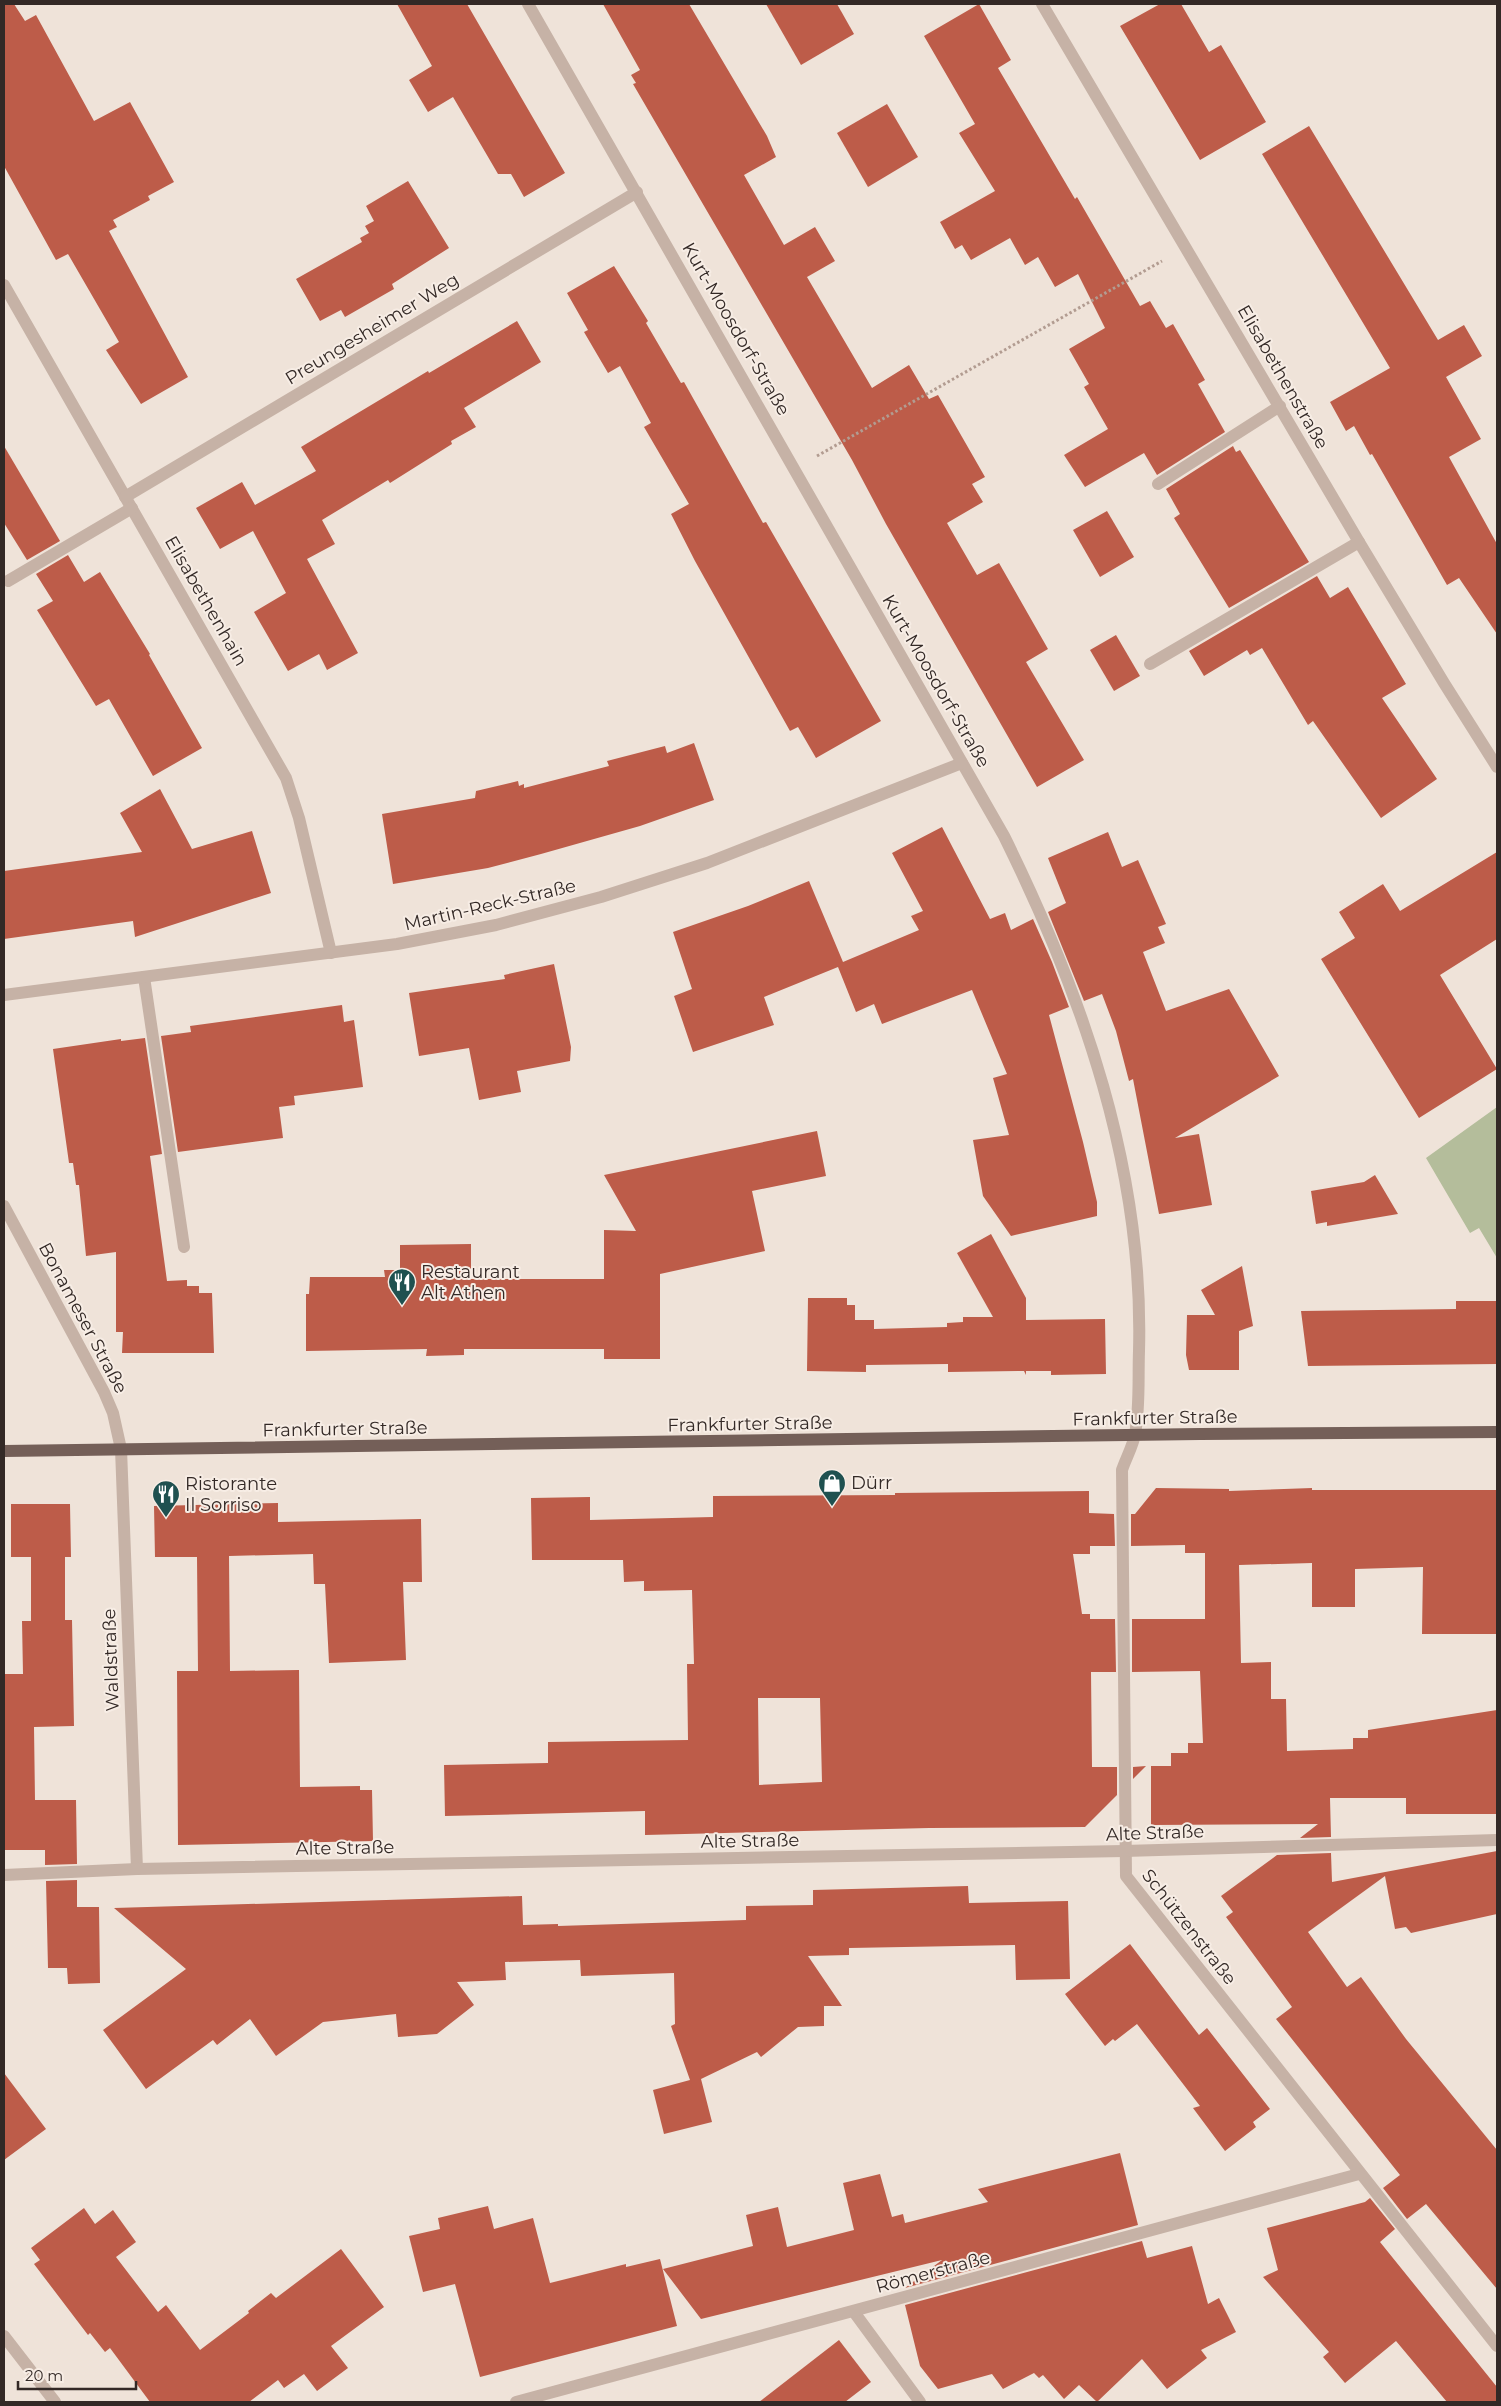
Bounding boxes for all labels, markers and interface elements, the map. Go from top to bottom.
street label: Kurt-Moosdorf-Straße [677,239,795,420]
street label: Preungesheimer Weg [281,268,463,390]
street label: Elisabethenstraße [1233,301,1333,453]
street label: Elisabethenhain [160,532,252,670]
street label: Kurt-Moosdorf-Straße [877,591,995,772]
street label: Martin-Reck-Straße [402,874,578,935]
street label: Bonameser Straße [34,1239,132,1397]
place label: Restaurant Alt Athen [421,1261,520,1304]
restaurant icon: Restaurant Alt Athen [387,1267,417,1306]
street label: Frankfurter Straße [1072,1406,1238,1430]
street label: Frankfurter Straße [667,1412,833,1436]
street label: Frankfurter Straße [262,1417,428,1441]
shop icon: Dürr [817,1468,847,1507]
place label: Dürr [851,1472,892,1494]
place label: Ristorante Il Sorriso [185,1473,277,1516]
restaurant icon: Ristorante Il Sorriso [151,1479,181,1518]
street label: Waldstraße [98,1608,124,1712]
street label: Alte Straße [1105,1820,1205,1846]
street label: Alte Straße [701,1829,800,1853]
street label: Alte Straße [296,1836,395,1860]
street label: Schützenstraße [1137,1865,1241,1989]
street label: Römerstraße [873,2246,993,2298]
scale bar [18,2358,135,2390]
text: 20 m [25,2366,63,2385]

